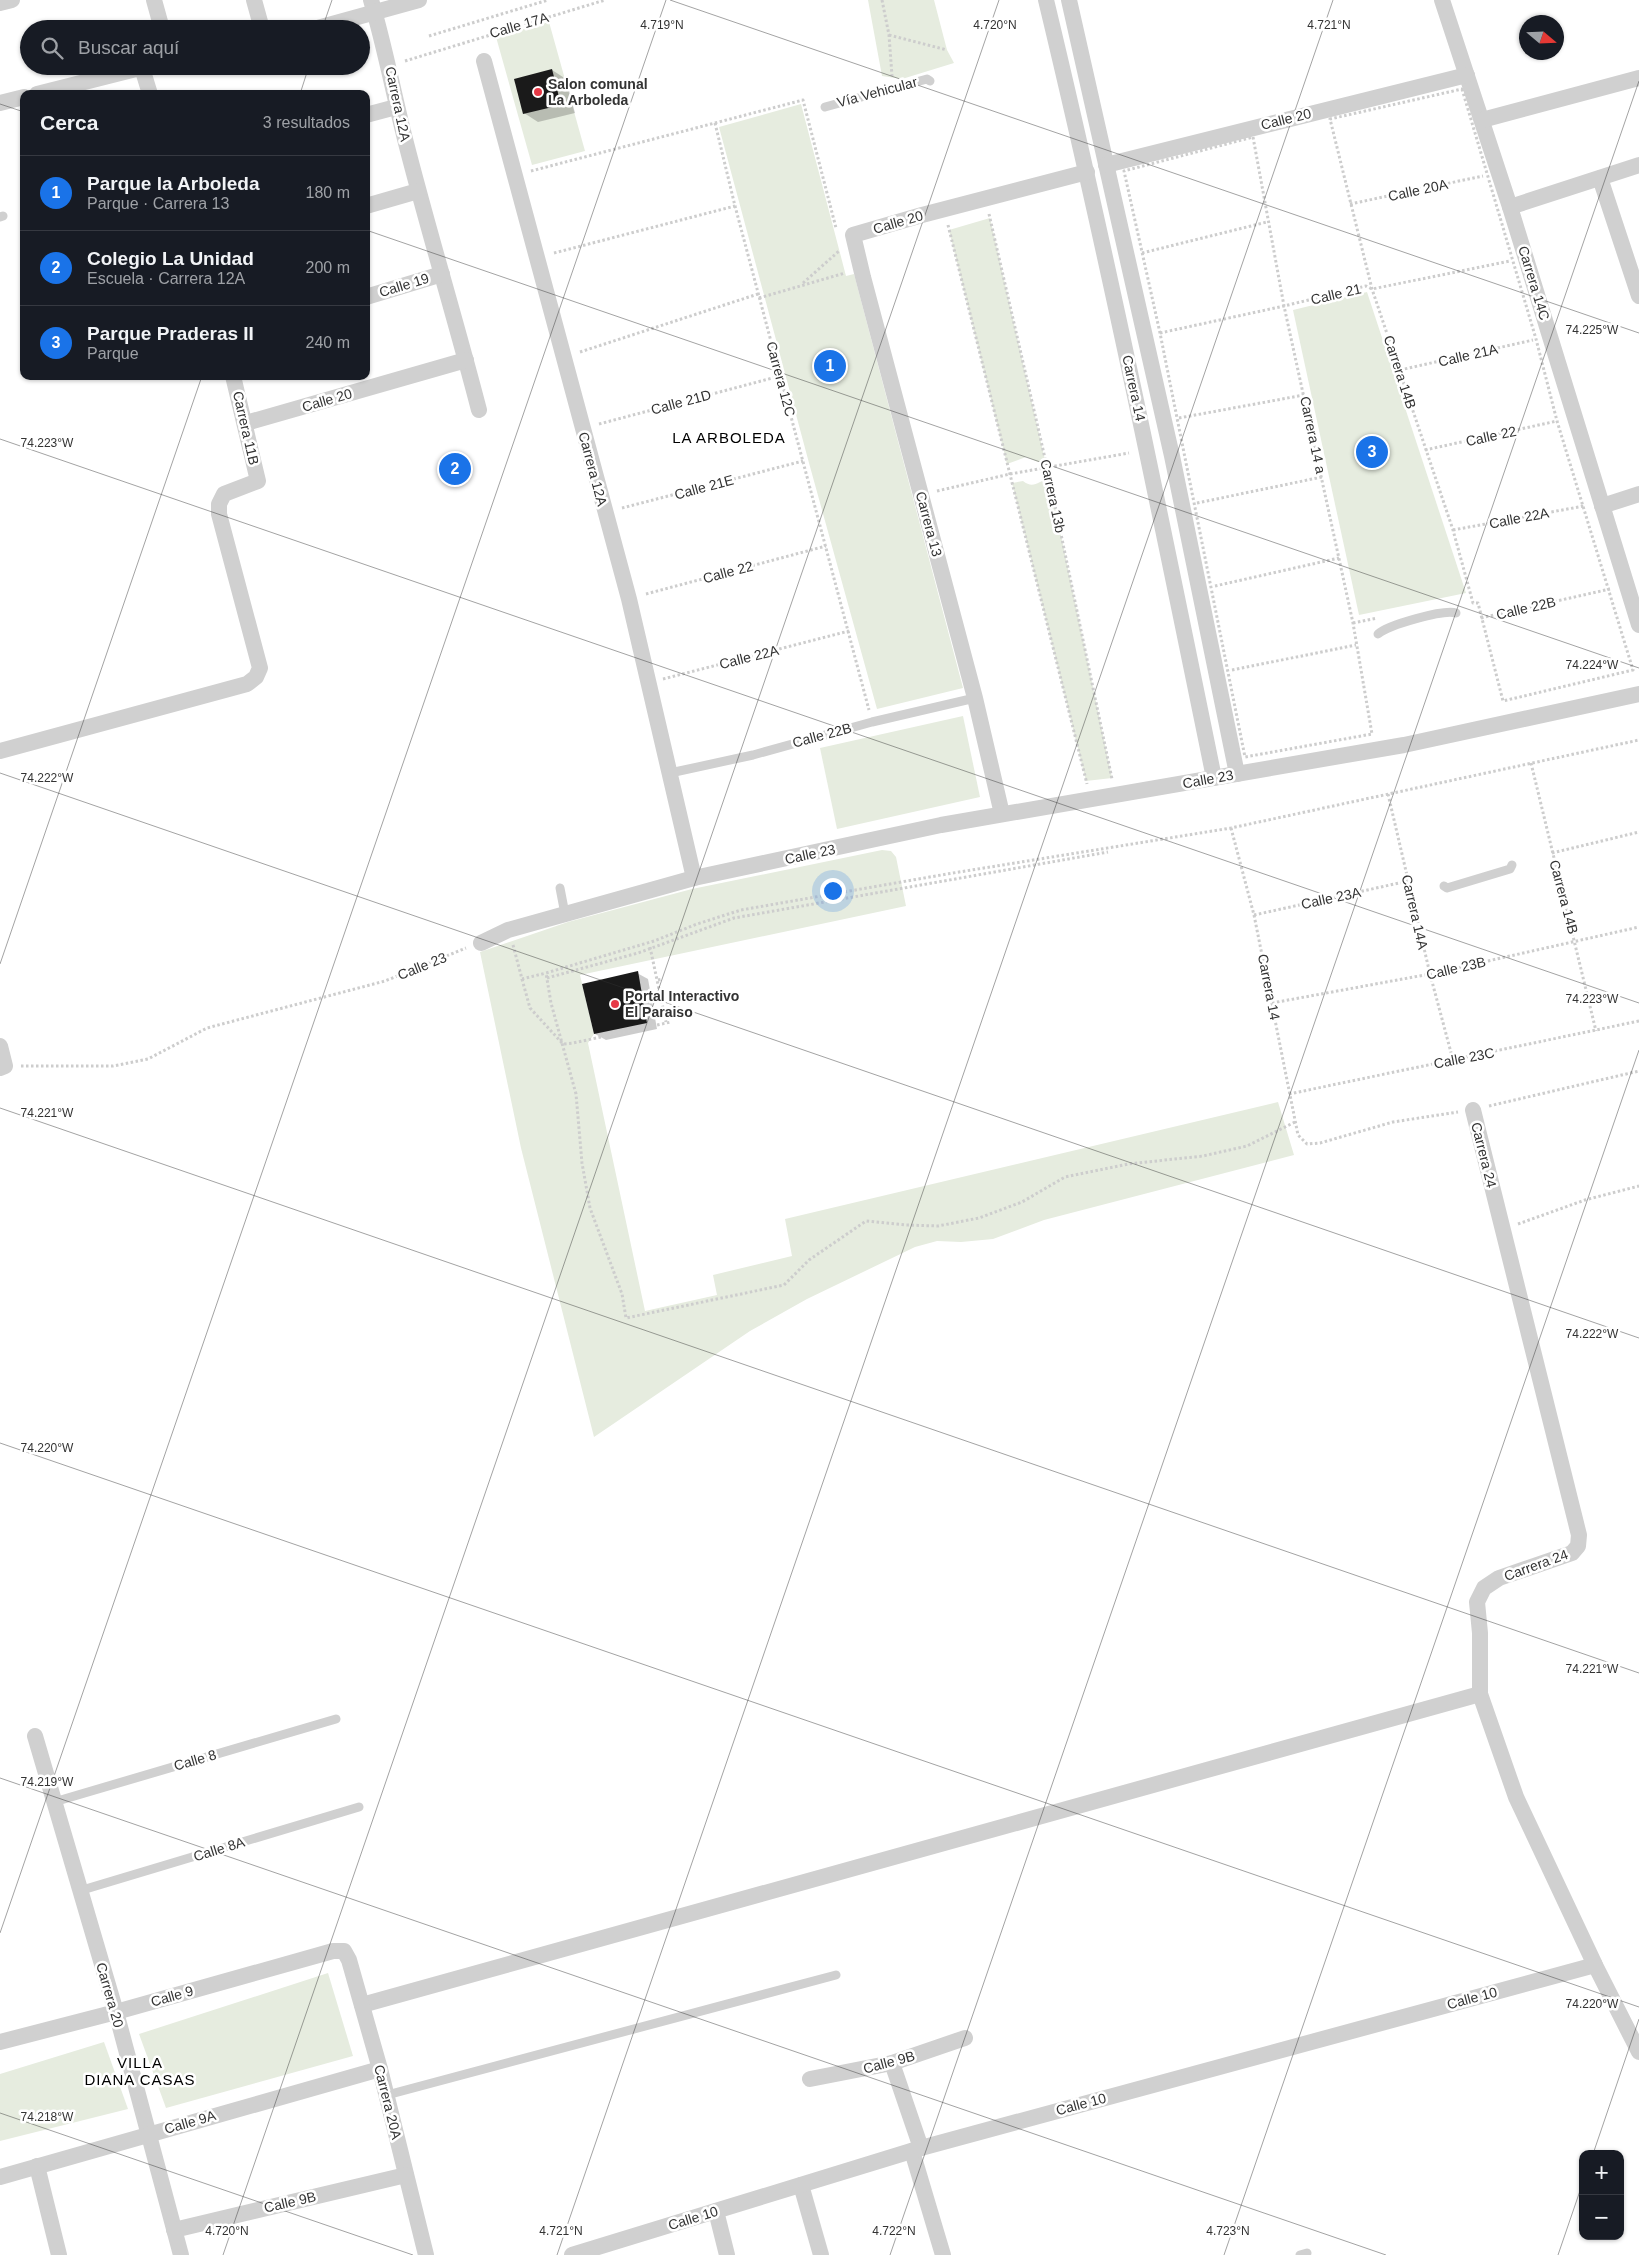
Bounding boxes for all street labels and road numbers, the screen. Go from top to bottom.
street label: Calle 17A [488,9,551,41]
street label: Carrera 12A [382,65,414,144]
street label: Vía Vehicular [835,74,919,110]
street label: Calle 20 [1259,105,1313,133]
street label: Calle 20A [1387,176,1450,204]
street label: Calle 20 [871,207,925,237]
street label: Carrera 14C [1515,244,1553,322]
street label: Calle 19 [377,270,431,300]
street label: Calle 21 [1309,280,1363,308]
street label: Carrera 14B [1381,333,1419,411]
street label: Carrera 12C [763,340,799,418]
street label: Calle 21A [1437,340,1500,370]
street label: Carrera 14 [1119,354,1149,423]
street label: Calle 20 [300,385,354,415]
street label: Calle 21D [649,386,713,418]
street label: Carrera 11B [230,390,262,466]
street label: Carrera 14 a [1297,395,1329,475]
street label: Calle 22 [1464,423,1518,449]
street label: Carrera 12A [575,430,611,509]
street label: Carrera 13b [1037,458,1069,534]
street label: Calle 21E [673,471,735,503]
street label: Carrera 13 [913,490,945,559]
street label: Calle 22A [1488,504,1551,532]
street label: Calle 22 [701,558,755,586]
street label: Calle 22B [1495,593,1557,623]
street label: Calle 22A [718,642,781,672]
street label: Calle 22B [791,719,853,751]
street label: Calle 23 [1181,767,1235,791]
street label: Calle 23 [783,841,837,867]
street label: Carrera 14B [1546,858,1582,936]
street label: Carrera 14A [1399,873,1432,952]
street label: Calle 23A [1300,884,1363,912]
street label: Calle 23 [395,949,449,983]
street label: Carrera 14 [1255,953,1283,1022]
street label: Calle 23B [1425,953,1487,983]
street label: Calle 23C [1432,1044,1496,1072]
street label: Carrera 24 [1468,1121,1500,1190]
street label: Carrera 24 [1502,1546,1570,1584]
street label: Calle 8 [172,1746,218,1774]
street label: Calle 8A [191,1833,247,1864]
street label: Carrera 20 [93,1961,127,2030]
street label: Calle 9 [149,1982,195,2010]
street label: Calle 10 [1445,1984,1499,2012]
street label: Calle 9B [861,2047,917,2077]
street label: Carrera 20A [371,2063,405,2142]
street label: Calle 10 [1054,2090,1108,2118]
street label: Calle 9A [162,2107,218,2137]
street label: Calle 9B [262,2188,318,2216]
street label: Calle 10 [666,2203,720,2233]

